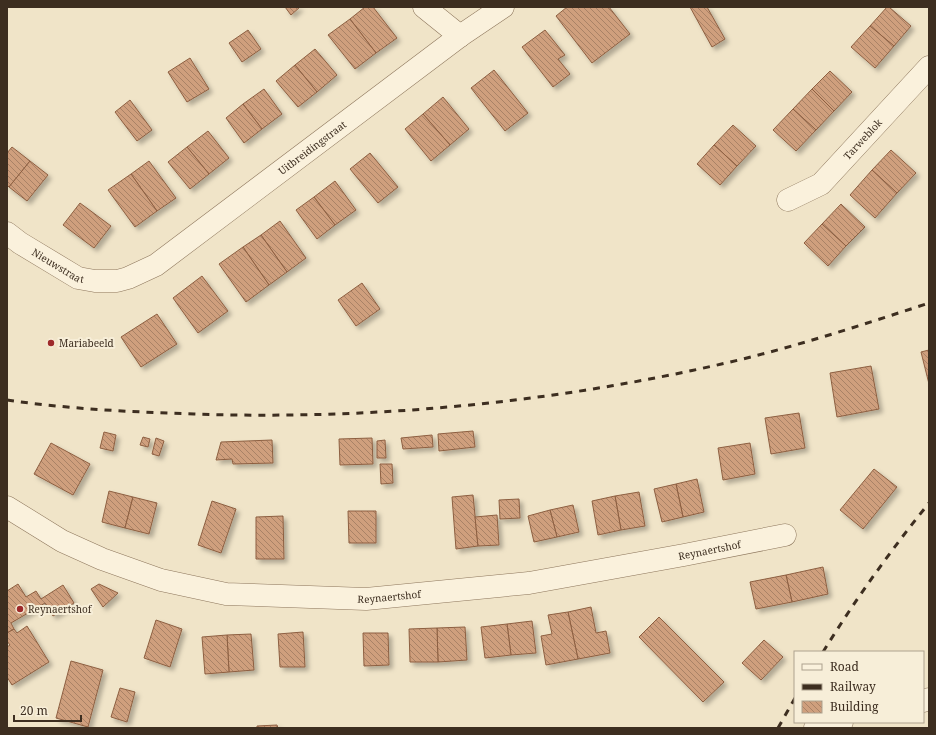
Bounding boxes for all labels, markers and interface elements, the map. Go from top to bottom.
street label: Tarweblok [840,115,885,162]
street label: Uitbreidingstraat [275,117,349,178]
street label: Nieuwstraat [29,245,86,286]
place label: Mariabeeld [59,336,114,350]
marker: Mariabeeld [46,338,56,348]
street label: Reynaertshof [677,537,743,563]
street label: Reynaertshof [357,587,423,606]
place label: Reynaertshof [28,602,93,616]
marker: Reynaertshof [15,604,25,614]
legend [794,651,924,723]
text: Road [830,658,860,675]
text: Railway [830,678,876,695]
scale bar [14,697,81,723]
text: Building [830,698,879,715]
text: 20 m [20,702,48,719]

